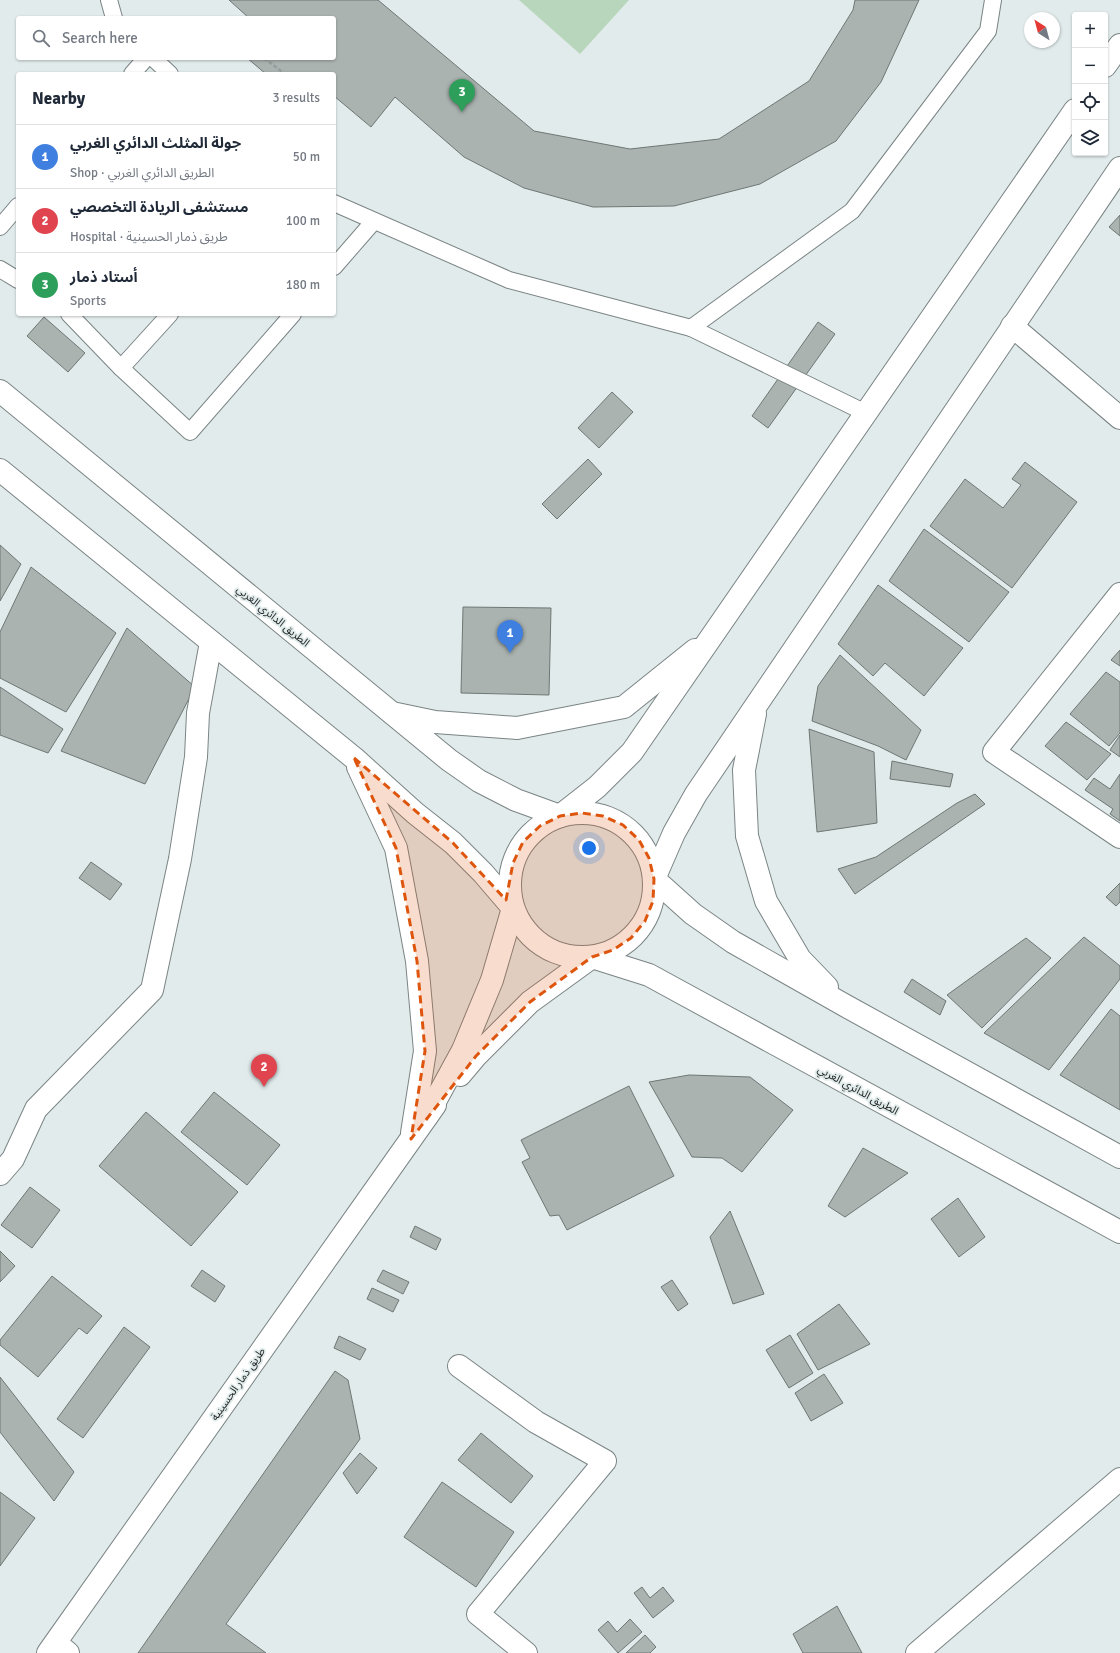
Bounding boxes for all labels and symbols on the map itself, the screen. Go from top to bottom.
north arrow [1024,12,1060,48]
pin: 3 [449,79,475,112]
street label: الطريق الدائري الغربي [232,583,312,651]
pin: 1 [497,620,523,653]
your location [579,838,599,858]
pin: 2 [251,1054,277,1087]
street label: الطريق الدائري الغربي [814,1062,901,1120]
street label: طريق ذمار الحسينية [208,1345,268,1423]

